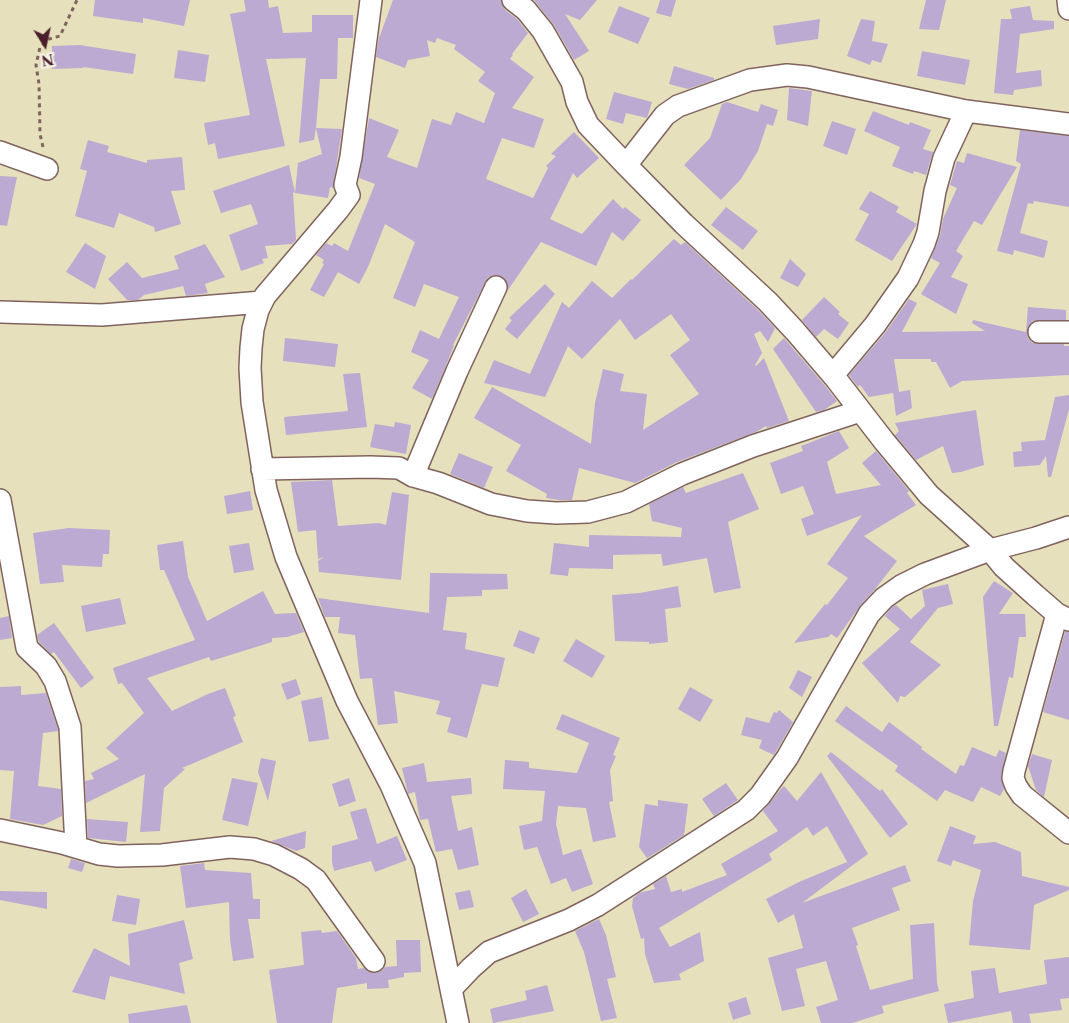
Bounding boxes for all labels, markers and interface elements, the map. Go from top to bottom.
north arrow [20,20,70,70]
text: N [40,50,55,70]

